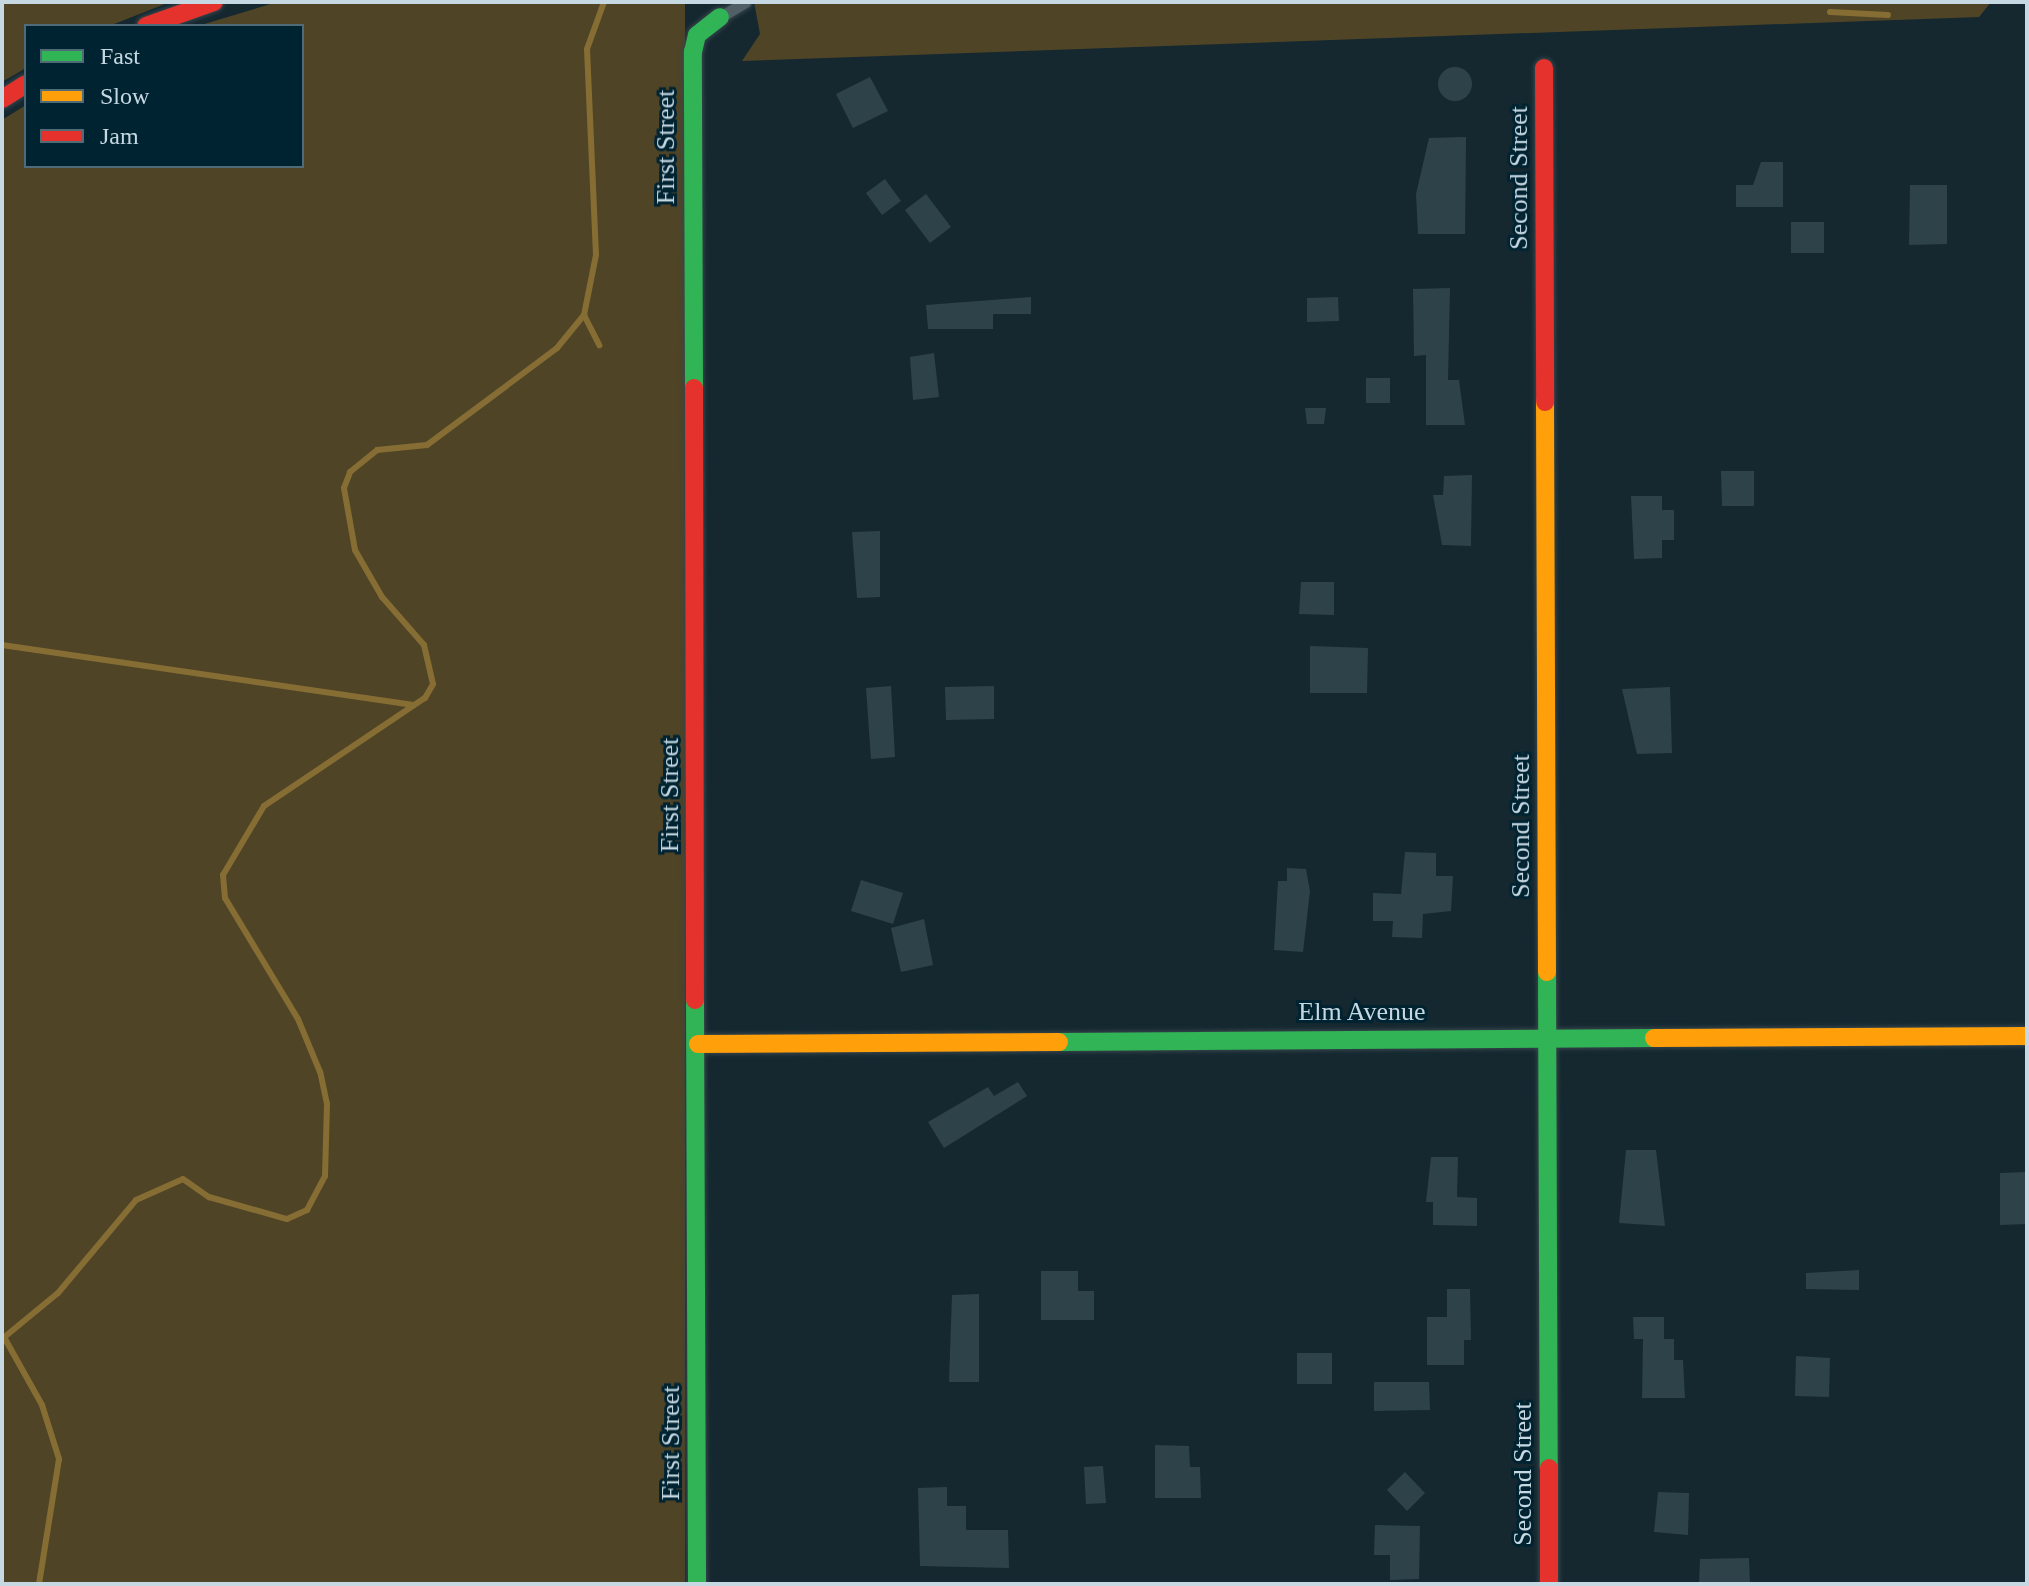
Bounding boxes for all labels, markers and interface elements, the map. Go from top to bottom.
legend [24,24,304,168]
text: Fast [100,43,140,69]
text: Slow [100,83,149,109]
street label: First Street [650,90,682,204]
street label: Second Street [1503,106,1535,250]
text: Jam [100,123,139,149]
street label: First Street [654,738,686,852]
street label: Second Street [1505,754,1537,898]
street label: Elm Avenue [1298,996,1426,1028]
street label: First Street [655,1386,687,1500]
street label: Second Street [1507,1402,1539,1546]

